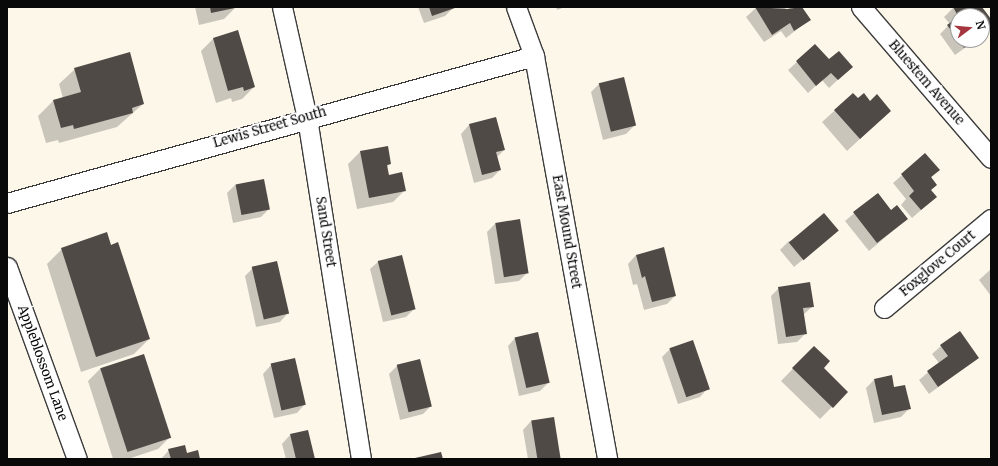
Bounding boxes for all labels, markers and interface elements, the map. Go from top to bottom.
north arrow [950,8,990,48]
text: N [973,19,989,31]
street label: Bluestem Avenue [885,37,967,129]
street label: Lewis Street South [212,104,328,152]
street label: East Mound Street [548,174,584,290]
street label: Sand Street [312,195,338,269]
street label: Foxglove Court [897,228,979,300]
street label: Appleblossom Lane [14,303,70,423]

